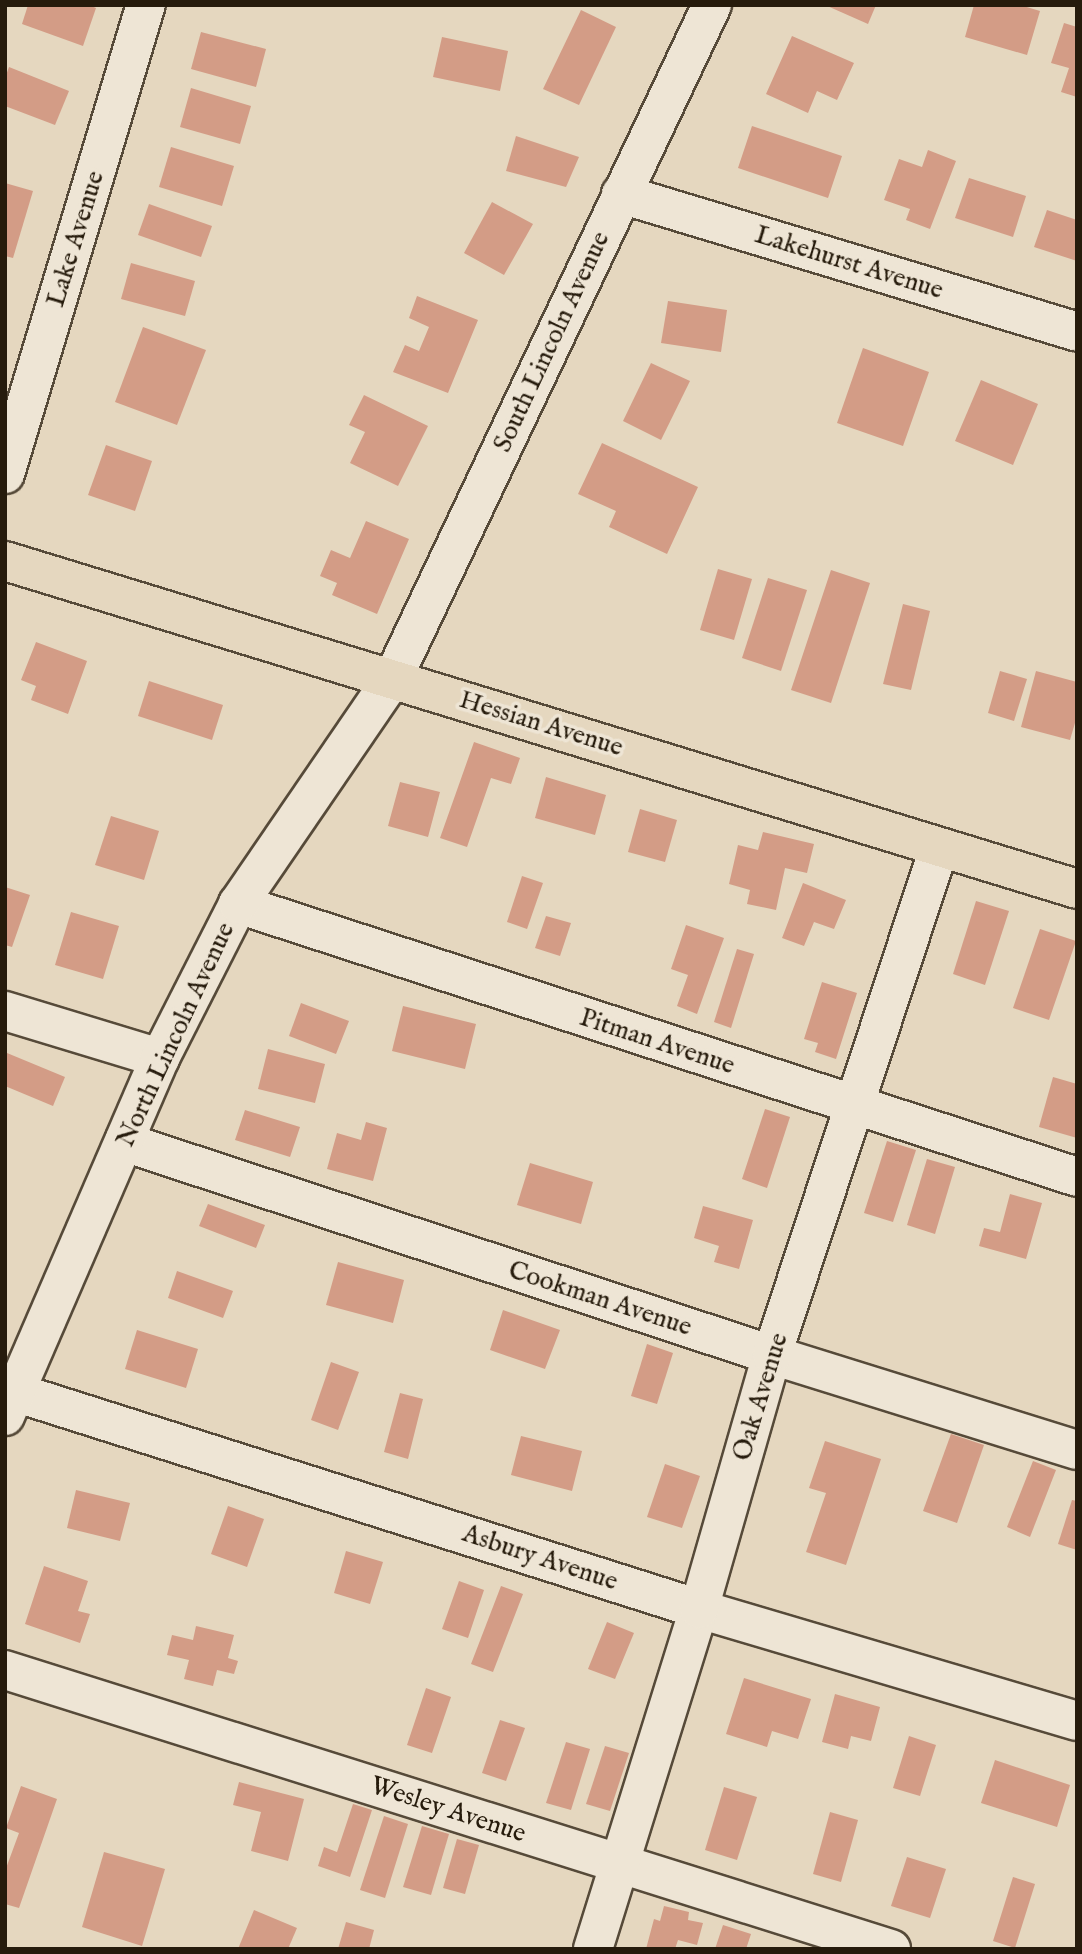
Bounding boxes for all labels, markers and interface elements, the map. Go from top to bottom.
street label: Lake Avenue [41,167,111,311]
street label: Lakehurst Avenue [751,220,947,306]
street label: South Lincoln Avenue [487,227,617,457]
street label: Hessian Avenue [455,684,627,764]
street label: North Lincoln Avenue [110,918,242,1152]
street label: Pitman Avenue [576,1002,738,1082]
street label: Cookman Avenue [504,1255,696,1343]
street label: Oak Avenue [727,1329,795,1465]
street label: Asbury Avenue [458,1518,622,1598]
street label: Wesley Avenue [366,1770,530,1850]

